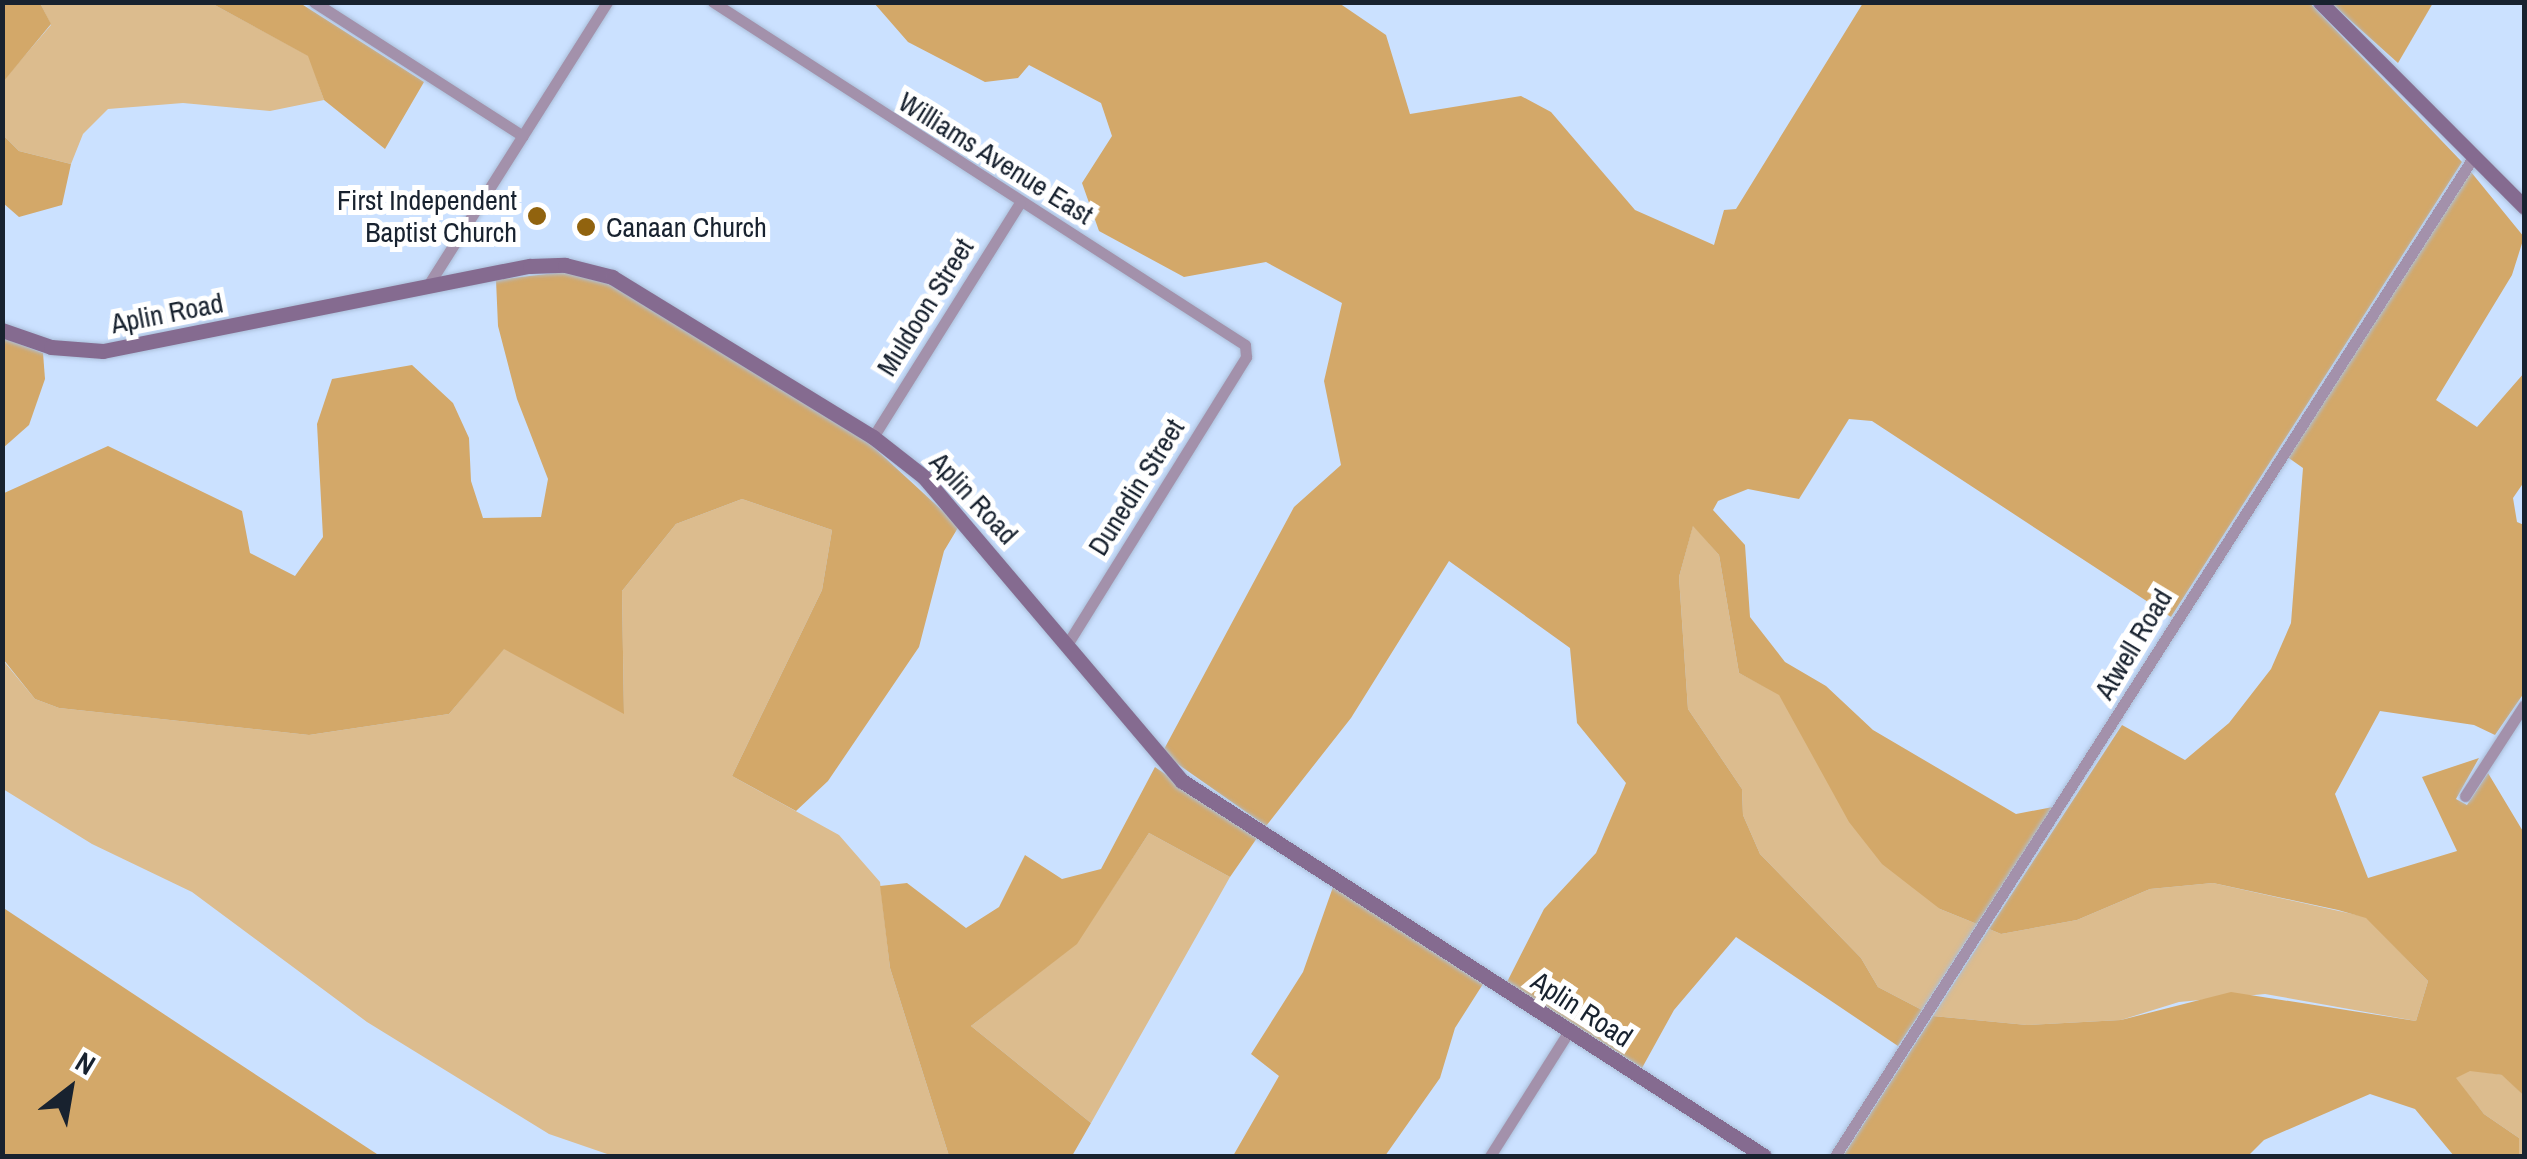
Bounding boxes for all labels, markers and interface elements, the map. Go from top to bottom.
street label: Williams Avenue East [892,84,1100,232]
place label: First Independent Baptist Church [337,183,517,249]
marker: First Independent Baptist Church [526,205,548,227]
place label: Canaan Church [606,210,767,244]
marker: Canaan Church [575,216,597,238]
street label: Muldoon Street [869,232,981,382]
street label: Aplin Road [108,286,226,340]
street label: Dunedin Street [1081,413,1191,561]
street label: Aplin Road [923,445,1025,551]
street label: Atwell Road [2087,583,2179,705]
street label: Aplin Road [1525,964,1639,1054]
north arrow [20,1039,120,1139]
text: N [69,1043,102,1084]

